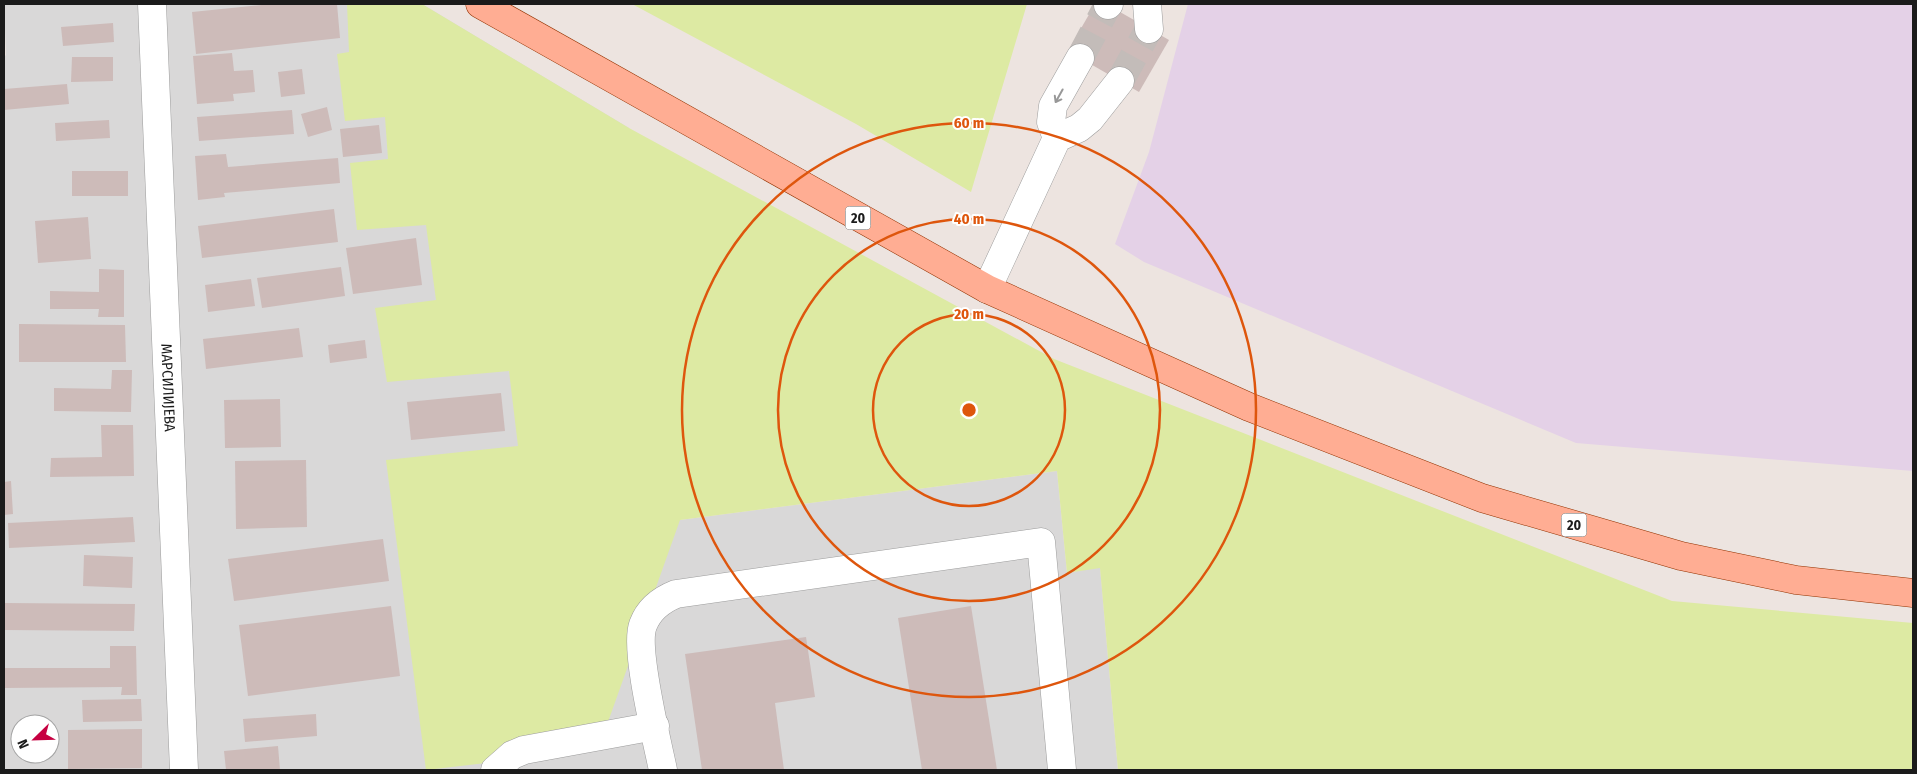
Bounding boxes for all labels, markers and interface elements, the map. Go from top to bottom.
one-way arrow [1053,88,1063,103]
text: 60 m [954,114,984,132]
road number: 20 [846,207,870,230]
text: 40 m [954,210,984,228]
text: 20 m [953,305,984,323]
street label: МАРСИЛИЈЕВА [157,343,179,432]
centre of rings [960,401,978,419]
road number: 20 [1562,514,1586,536]
north arrow [10,714,60,764]
text: N [14,737,33,751]

